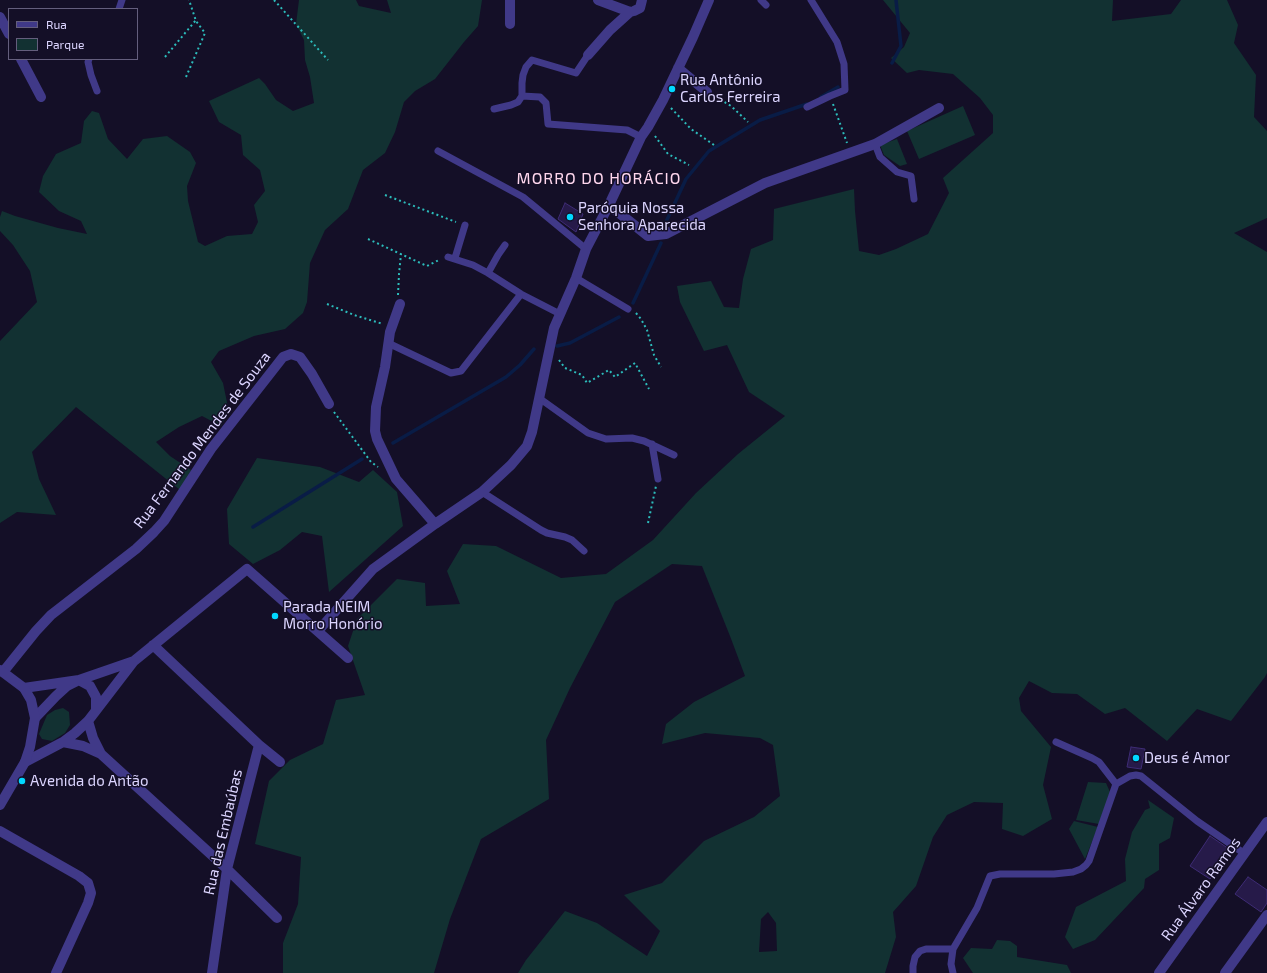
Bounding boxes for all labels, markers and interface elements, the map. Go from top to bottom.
legend [8,8,138,60]
text: Rua [46,17,67,31]
text: Parque [46,37,84,51]
place label: Rua Antônio Carlos Ferreira [680,71,780,106]
marker: Rua Antônio Carlos Ferreira [667,84,677,94]
district label: MORRO DO HORÁCIO [517,169,681,189]
place label: Paróquia Nossa Senhora Aparecida [578,199,706,234]
marker: Paróquia Nossa Senhora Aparecida [565,212,575,222]
street label: Rua Fernando Mendes de Souza [130,348,274,532]
place label: Parada NEIM Morro Honório [283,598,382,633]
marker: Parada NEIM Morro Honório [270,611,280,621]
place label: Deus é Amor [1144,749,1230,767]
marker: Deus é Amor [1131,753,1141,763]
street label: Rua das Embaúbas [200,767,246,897]
place label: Avenida do Antão [30,772,149,790]
marker: Avenida do Antão [17,776,27,786]
street label: Rua Álvaro Ramos [1157,834,1245,944]

